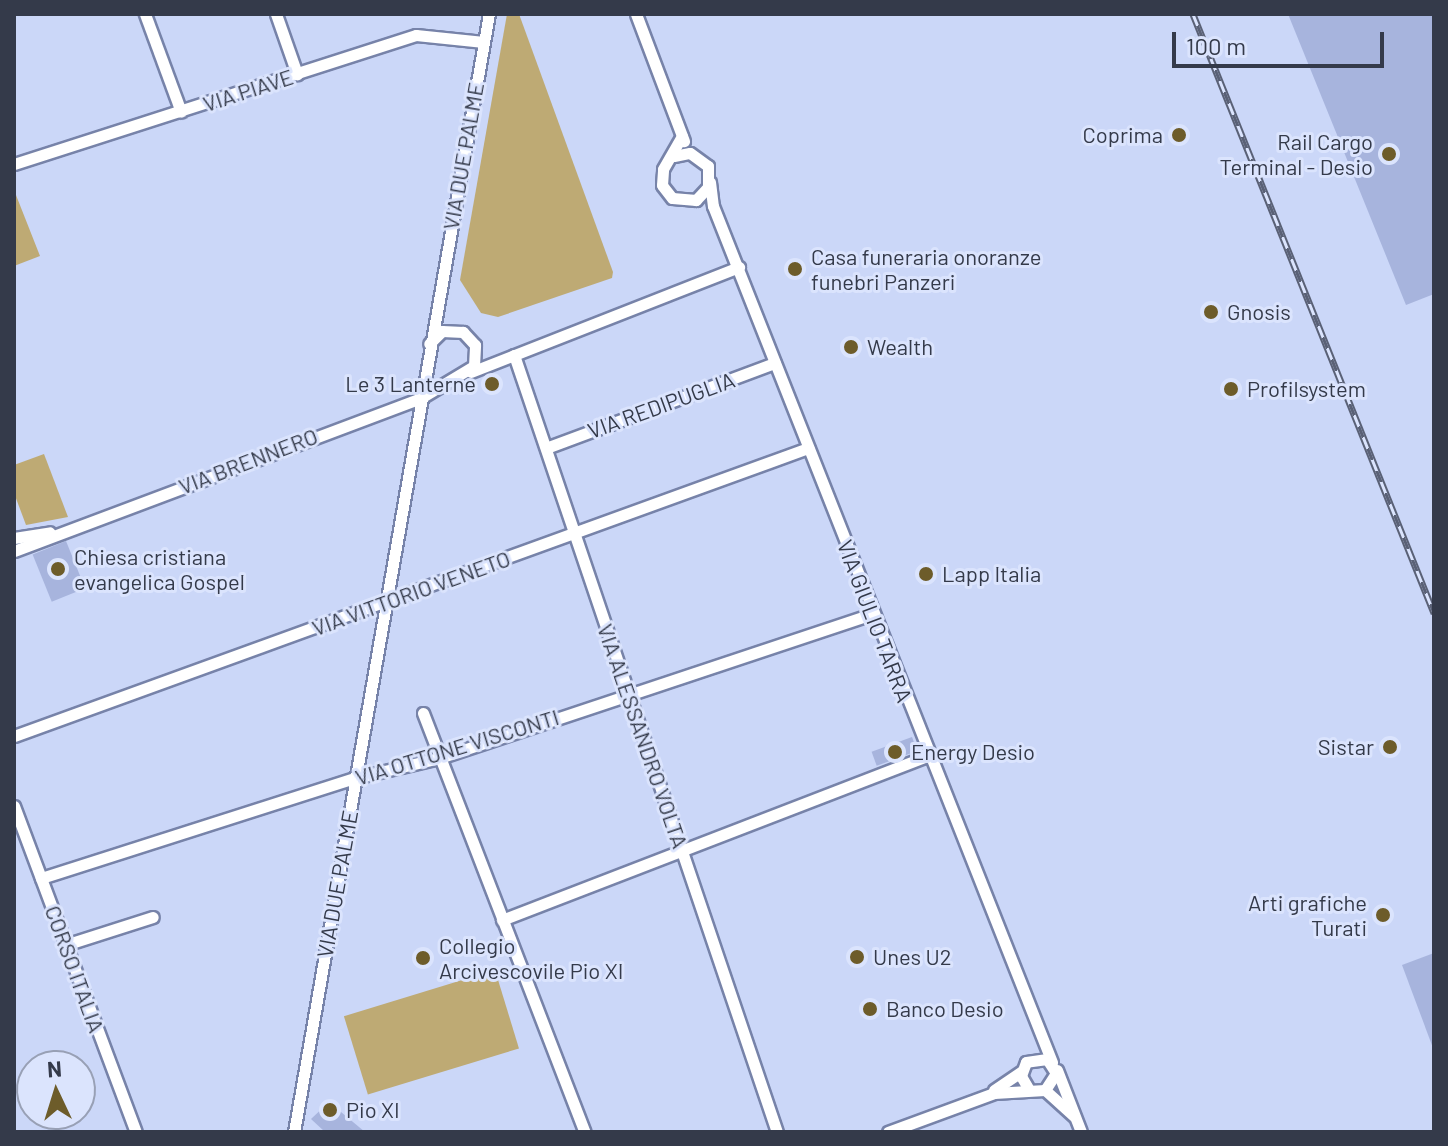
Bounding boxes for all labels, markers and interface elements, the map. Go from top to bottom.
scale bar [1176,16,1388,66]
text: 100 m [1186,31,1246,60]
street label: VIA PIAVE [200,63,296,117]
street label: VIA DUE PALME [437,80,489,232]
place label: Coprima [1082,122,1163,148]
marker: Coprima [1170,126,1188,144]
place label: Rail Cargo Terminal - Desio [1220,128,1373,180]
marker: Rail Cargo Terminal - Desio [1380,145,1398,163]
place label: Casa funeraria onoranze funebri Panzeri [811,243,1041,294]
marker: Casa funeraria onoranze funebri Panzeri [786,260,804,278]
place label: Gnosis [1227,299,1291,325]
marker: Gnosis [1202,303,1220,321]
place label: Wealth [867,334,933,360]
marker: Wealth [842,338,860,356]
street label: VIA REDIPUGLIA [584,366,738,444]
place label: Le 3 Lanterne [345,371,476,397]
marker: Le 3 Lanterne [483,375,501,393]
place label: Profilsystem [1247,376,1366,402]
marker: Profilsystem [1222,380,1240,398]
street label: VIA BRENNERO [175,422,321,500]
street label: VIA GIULIO TARRA [832,536,918,706]
place label: Chiesa cristiana evangelica Gospel [74,543,245,594]
street label: VIA VITTORIO VENETO [308,545,514,641]
marker: Chiesa cristiana evangelica Gospel [49,560,67,578]
place label: Lapp Italia [942,561,1041,587]
marker: Lapp Italia [917,565,935,583]
street label: VIA ALESSANDRO VOLTA [592,620,694,852]
street label: VIA OTTONE VISCONTI [352,703,562,791]
place label: Sistar [1318,734,1374,760]
marker: Sistar [1381,738,1399,756]
place label: Energy Desio [911,739,1035,765]
marker: Energy Desio [886,743,904,761]
street label: VIA DUE PALME [311,808,363,960]
place label: Arti grafiche Turati [1248,889,1367,940]
street label: CORSO ITALIA [40,902,110,1036]
marker: Arti grafiche Turati [1374,906,1392,924]
place label: Collegio Arcivescovile Pio XI [439,932,623,984]
place label: Unes U2 [873,944,952,970]
marker: Unes U2 [848,948,866,966]
marker: Collegio Arcivescovile Pio XI [414,949,432,967]
place label: Banco Desio [886,996,1004,1022]
marker: Banco Desio [861,1000,879,1018]
north arrow [16,1050,96,1130]
text: N [46,1055,63,1082]
place label: Pio XI [346,1097,400,1123]
marker: Pio XI [321,1101,339,1119]

